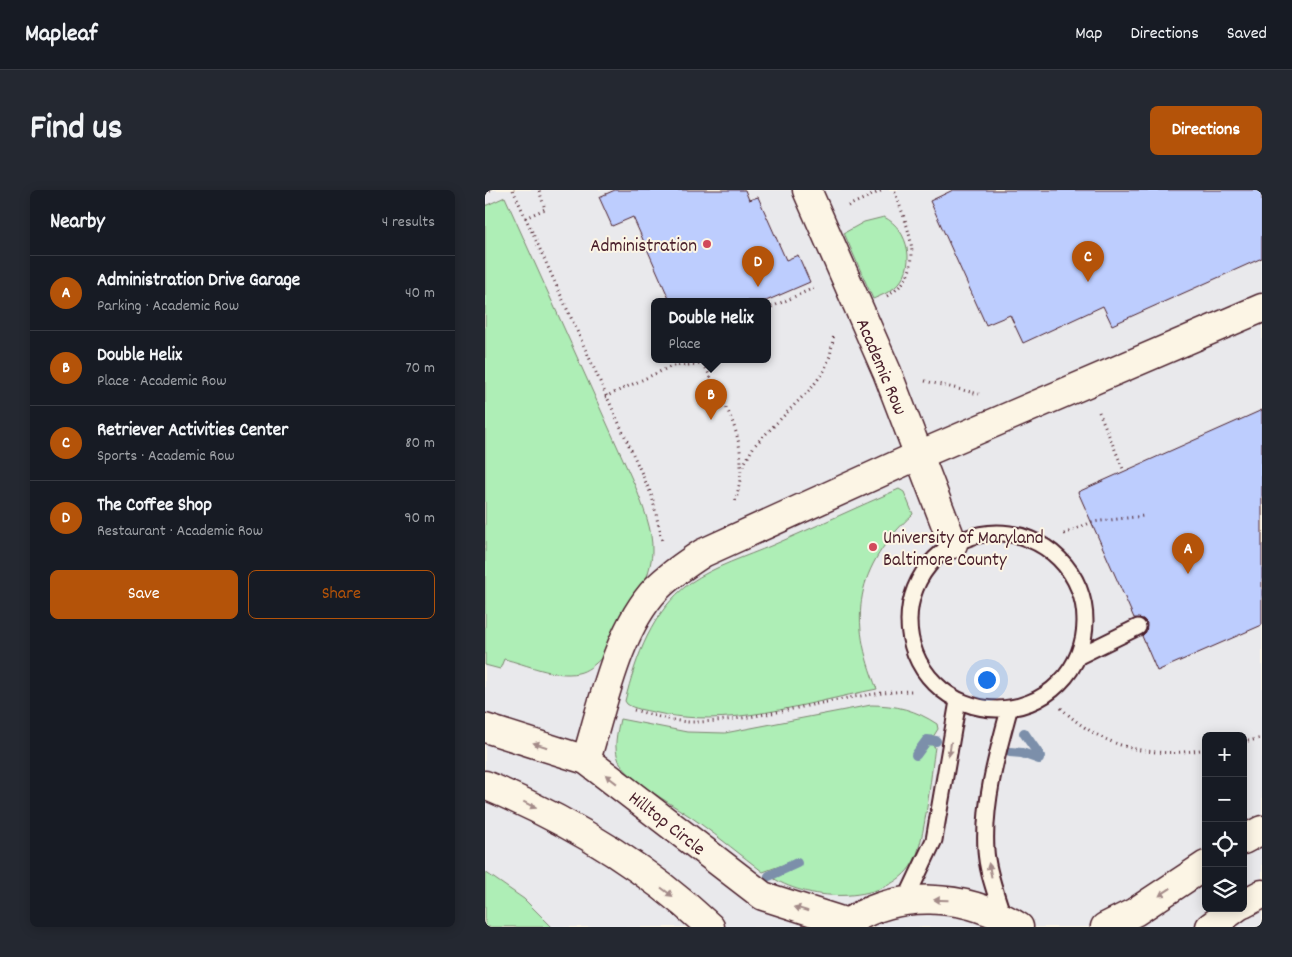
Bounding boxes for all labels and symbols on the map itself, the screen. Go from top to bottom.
place label: Administration [590,234,697,261]
marker: Administration [701,238,713,250]
pin: C [1072,241,1104,282]
pin: D [742,246,774,287]
street label: Academic Row [847,315,912,420]
pin: B [695,379,727,420]
place label: University of Maryland Baltimore County [883,526,1044,575]
pin: A [1172,533,1204,574]
marker: University of Maryland Baltimore County [867,541,879,553]
your location [974,667,1000,693]
one-way arrow [532,741,547,749]
one-way arrow [946,742,954,758]
one-way arrow [605,773,618,784]
street label: Hilltop Circle [622,786,710,863]
one-way arrow [522,801,537,809]
one-way arrow [986,862,994,878]
one-way arrow [660,887,674,897]
one-way arrow [1158,887,1172,897]
one-way arrow [932,896,948,904]
one-way arrow [794,905,809,912]

